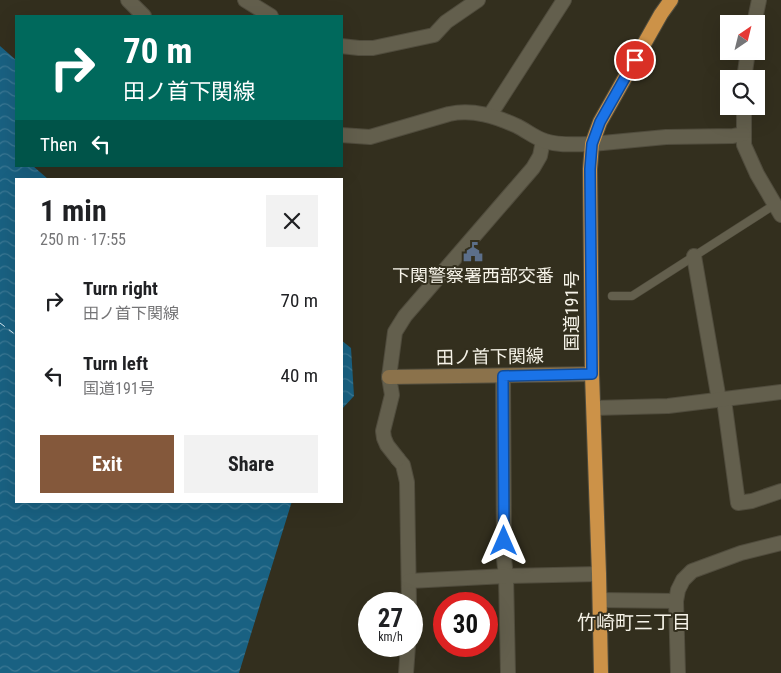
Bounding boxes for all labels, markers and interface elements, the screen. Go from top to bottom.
north arrow [720,15,765,60]
map controls [720,15,765,115]
text: 70 m [123,31,192,72]
icon: right [40,35,105,100]
pin [614,39,656,81]
icon: arrive [621,46,649,74]
button: search [720,70,765,115]
text: 田ノ首下関線 [123,79,255,104]
icon: left [87,130,115,158]
text: Then [40,133,77,156]
text: 1 min [40,193,107,228]
button: close [266,195,318,247]
text: 250 m · 17:55 [40,230,126,249]
public building icon: 下関警察署西部交番 [462,241,484,263]
place label: 下関警察署西部交番 [392,265,554,286]
street label: 国道191号 [561,271,582,351]
text: Turn right [83,277,158,300]
icon: right [40,287,68,315]
text: 70 m [281,289,318,312]
text: 田ノ首下関線 [83,304,179,323]
street label: 田ノ首下関線 [436,345,544,368]
text: Turn left [83,352,148,375]
icon: left [40,362,68,390]
text: 40 m [281,364,318,387]
text: 国道191号 [83,379,155,398]
button: Exit [40,435,174,493]
button: Share [184,435,318,493]
position arrow [477,514,529,566]
speed limit sign: 30 [433,592,498,657]
text: 27 [378,604,403,633]
district label: 竹崎町三丁目 [577,611,691,634]
text: km/h [378,630,403,644]

